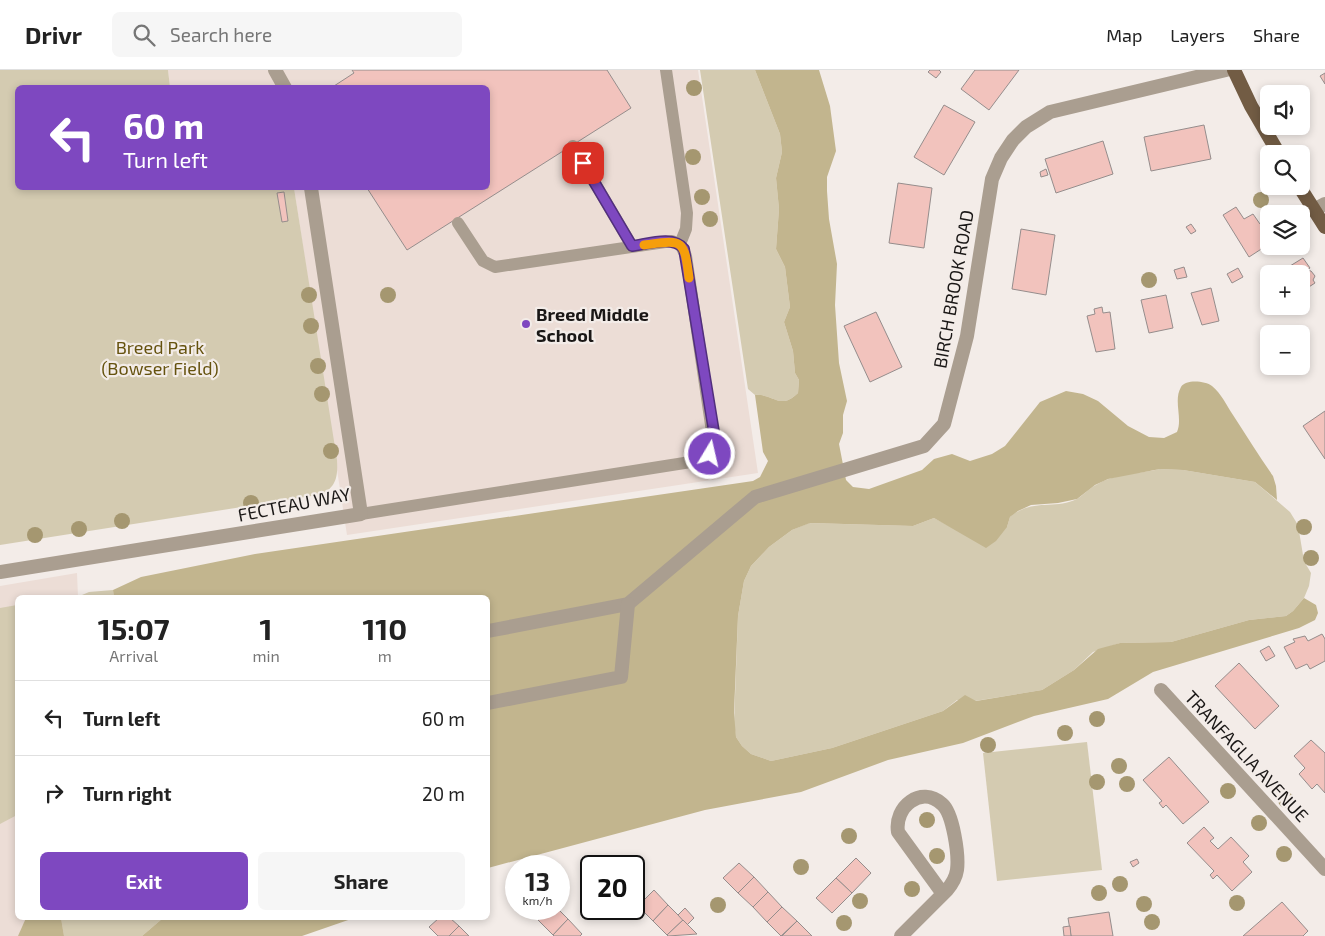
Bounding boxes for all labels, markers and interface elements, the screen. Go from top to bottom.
search box [112,12,462,57]
text: Drivr [25,20,82,49]
icon: search [130,21,158,49]
text: Search here [170,23,272,46]
text: Map [1106,24,1142,46]
text: Layers [1170,24,1225,46]
text: Share [1253,24,1300,46]
map controls [1260,85,1310,375]
button: sound [1260,85,1310,135]
text: 60 m [123,104,204,146]
icon: left [40,105,105,170]
pin [562,142,604,184]
button: search [1260,145,1310,195]
text: Turn left [123,146,208,172]
icon: arrive [569,149,597,177]
button: layers [1260,205,1310,255]
street label: BIRCH BROOK ROAD [928,208,978,370]
button: + [1260,265,1310,315]
place label: Breed Middle School [536,303,649,346]
marker: Breed Middle School [520,318,532,330]
button: − [1260,325,1310,375]
park label: Breed Park (Bowser Field) [101,336,219,379]
position arrow [683,427,735,479]
street label: FECTEAU WAY [236,482,353,526]
text: 15:07 [98,610,170,646]
text: 1 [260,610,273,646]
text: 110 [362,610,407,646]
text: Arrival [109,646,158,665]
text: min [252,646,280,665]
text: m [378,646,392,665]
street label: TRANFAGLIA AVENUE [1181,686,1313,826]
icon: left [40,704,68,732]
text: Turn left [83,707,160,730]
text: 60 m [422,707,465,730]
icon: right [40,779,68,807]
text: Turn right [83,782,171,805]
text: 20 m [422,782,465,805]
button: Exit [40,852,248,910]
button: Share [258,852,465,910]
speed limit sign: 20 [580,855,645,920]
text: 13 [525,866,550,896]
text: km/h [523,893,552,907]

